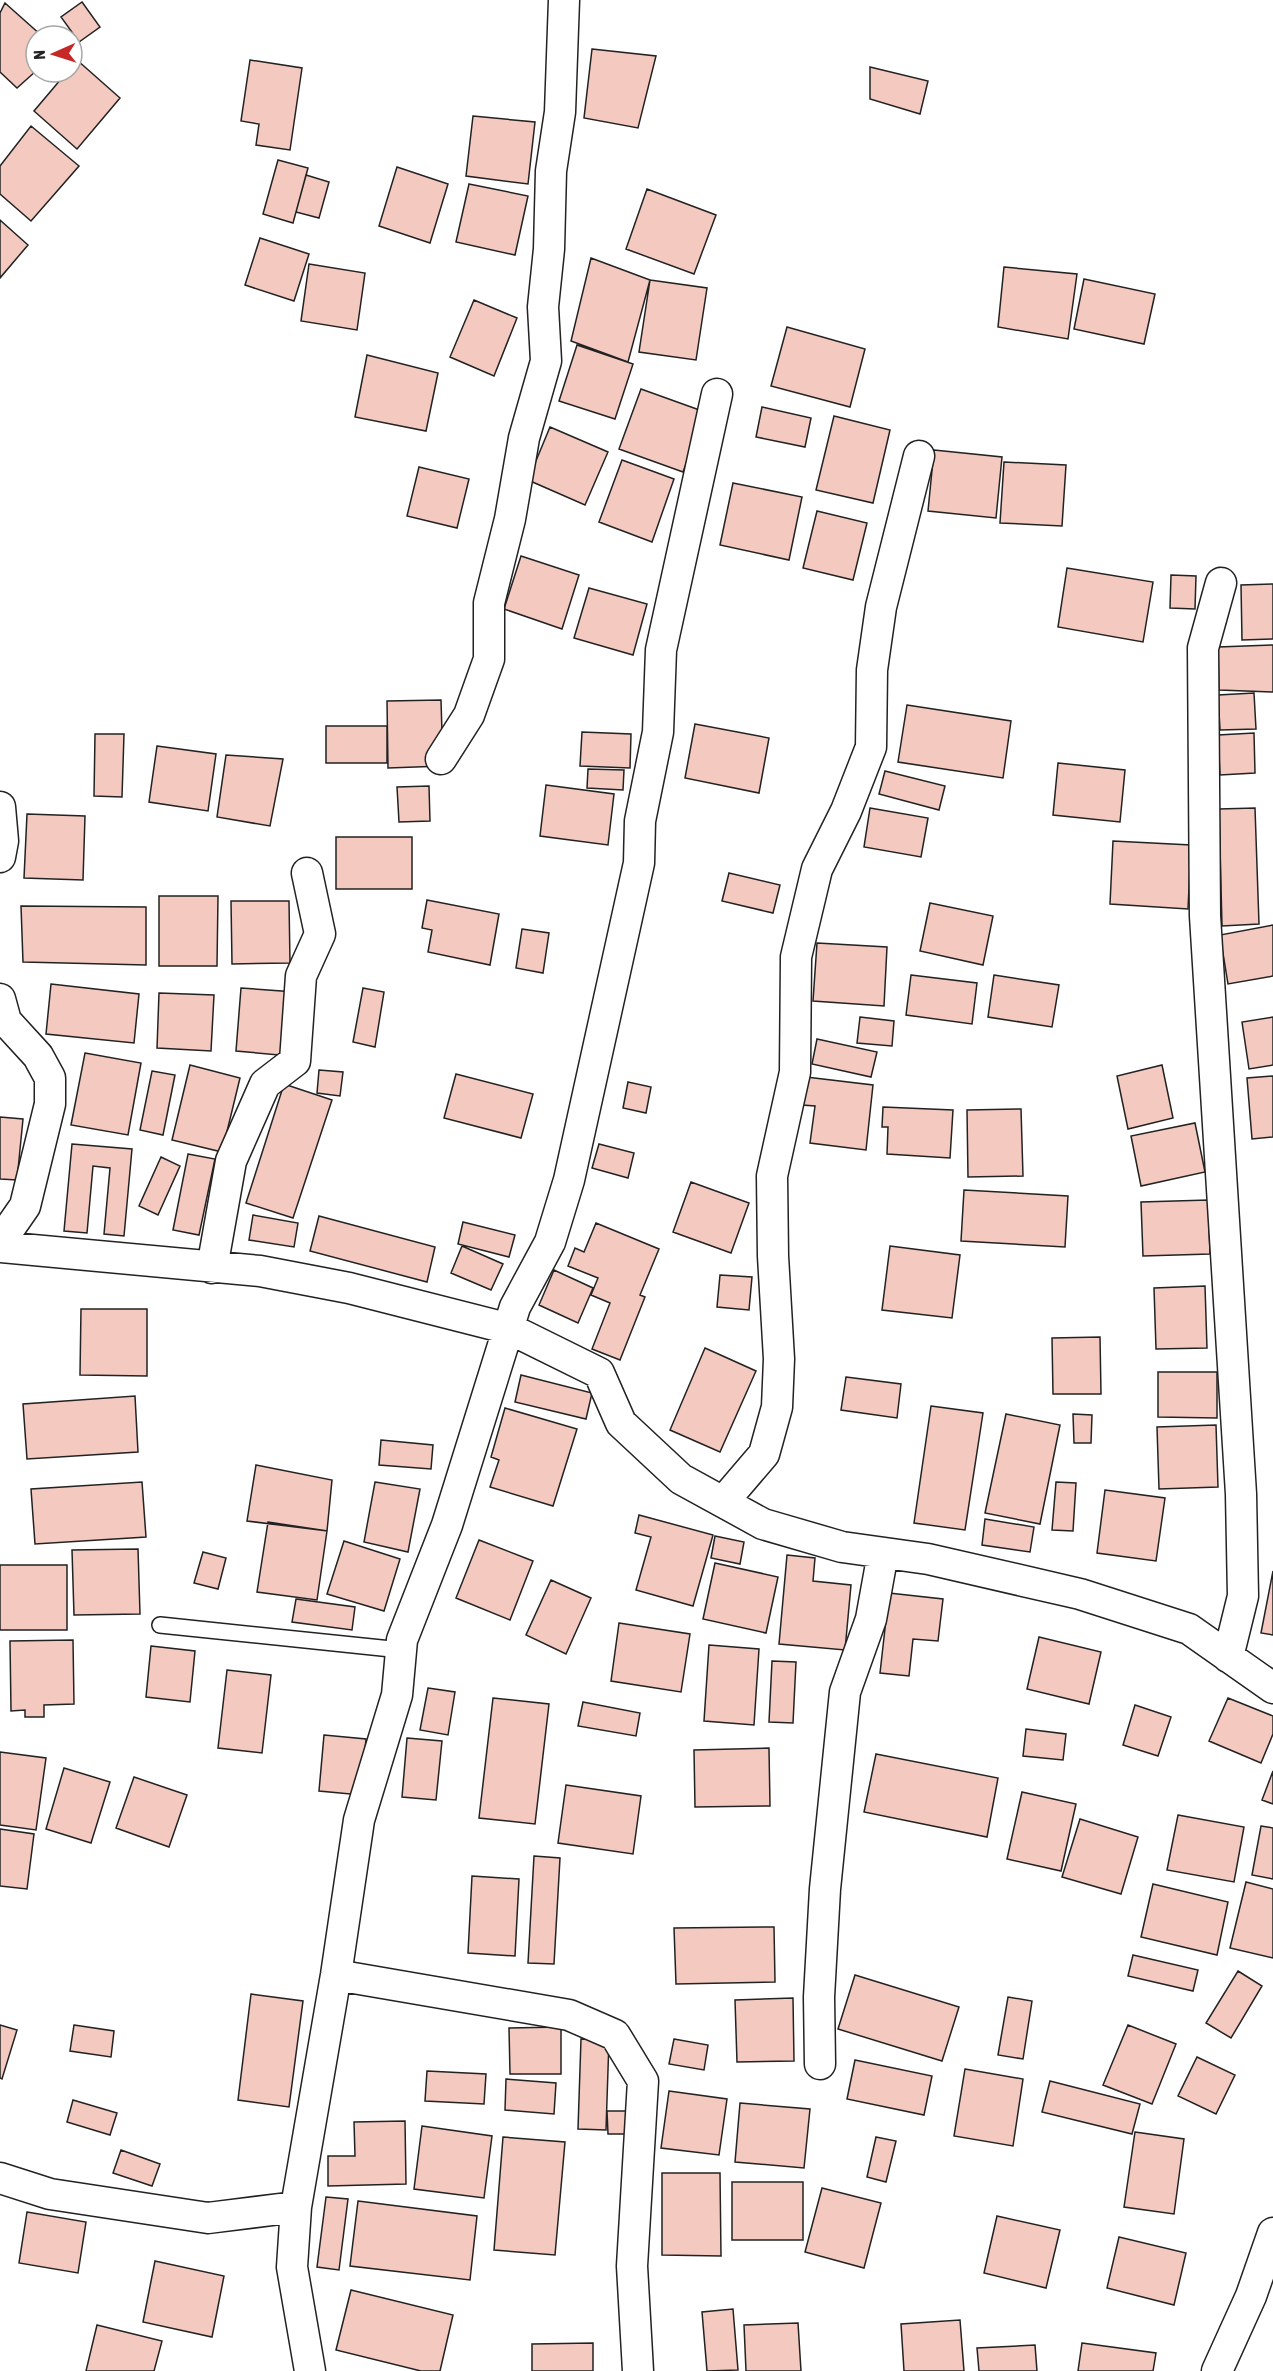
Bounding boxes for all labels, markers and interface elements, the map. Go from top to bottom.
north arrow [24,24,84,84]
text: N [30,50,48,60]

